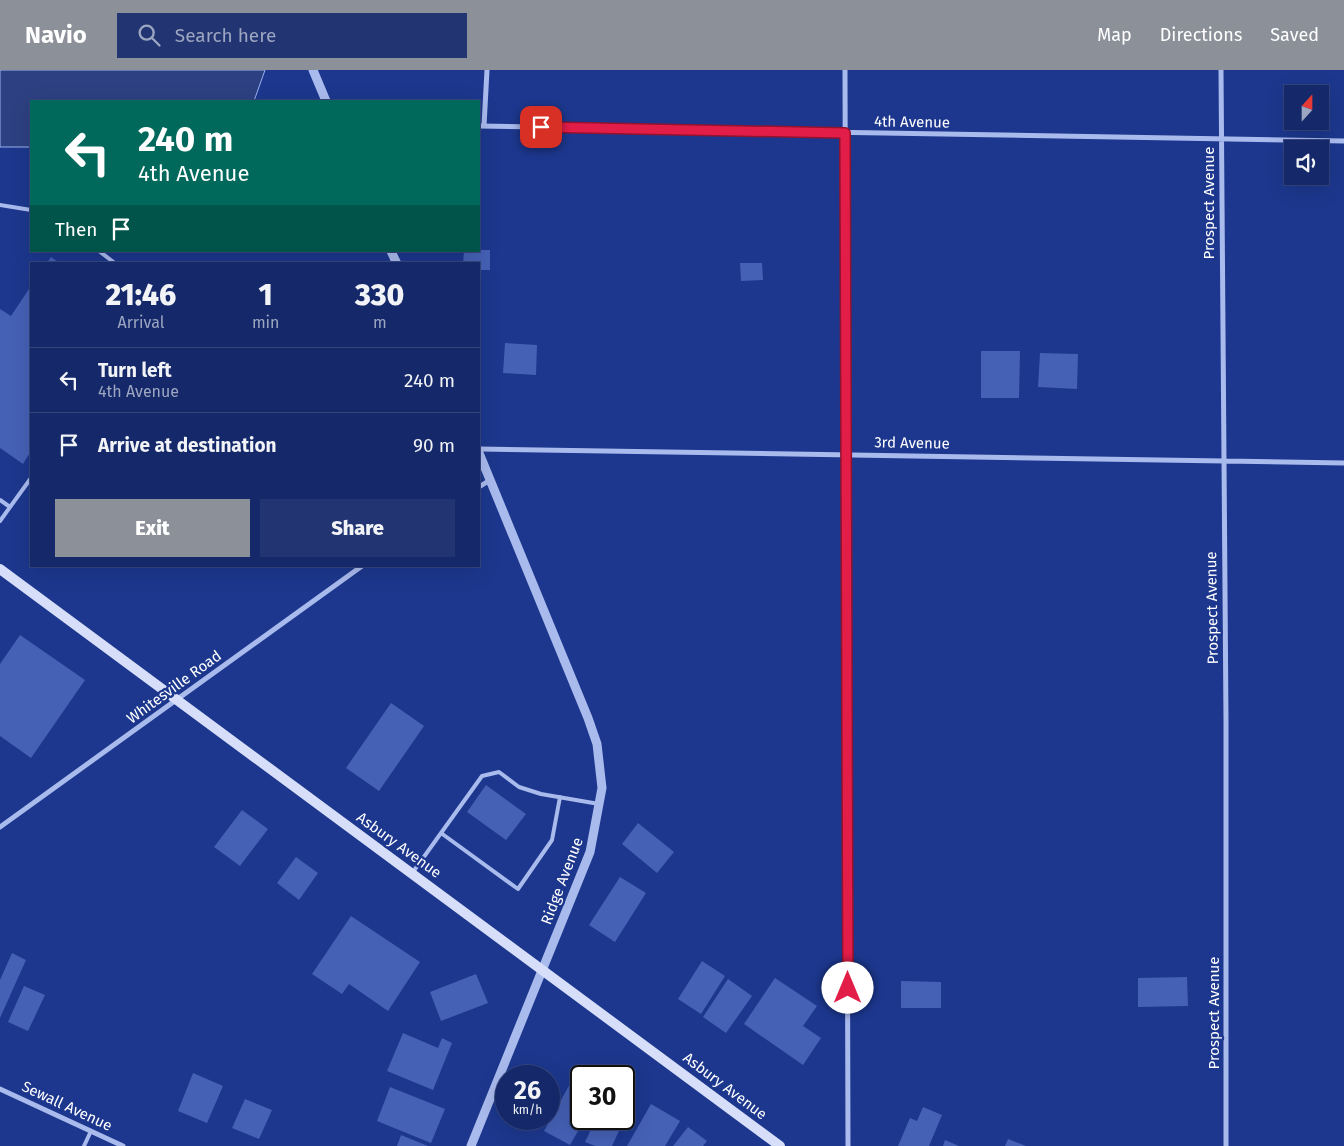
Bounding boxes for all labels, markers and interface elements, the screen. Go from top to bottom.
search box [117,13,467,58]
text: Navio [25,21,87,49]
icon: search [135,21,163,49]
text: Search here [175,24,276,47]
text: Map [1097,24,1132,46]
text: Directions [1160,24,1242,46]
text: Saved [1270,24,1319,46]
north arrow [1284,85,1329,130]
map controls [1284,85,1329,185]
pin [520,106,562,148]
street label: 4th Avenue [874,112,950,132]
icon: arrive [527,113,555,141]
text: 240 m [138,118,233,160]
icon: left [55,120,120,185]
button: sound [1284,140,1329,185]
street label: Prospect Avenue [1200,147,1218,259]
text: 4th Avenue [138,160,249,187]
icon: arrive [107,215,135,243]
text: Then [55,218,97,241]
text: 21:46 [106,277,176,313]
text: 1 [259,277,273,313]
text: 330 [355,277,404,313]
text: Arrival [117,313,164,332]
text: min [252,313,279,332]
text: m [373,313,387,332]
text: Turn left [98,359,172,382]
icon: left [55,366,83,394]
text: 240 m [404,369,455,392]
text: 4th Avenue [98,382,179,401]
icon: arrive [55,431,83,459]
street label: 3rd Avenue [874,433,950,453]
text: Arrive at destination [98,434,277,457]
text: 90 m [413,434,455,457]
button: Exit [55,499,250,557]
button: Share [260,499,455,557]
street label: Prospect Avenue [1202,551,1222,665]
street label: Whitesville Road [123,647,225,727]
street label: Asbury Avenue [353,808,445,882]
street label: Ridge Avenue [537,835,587,927]
street label: Prospect Avenue [1205,957,1223,1069]
position arrow [821,961,873,1013]
street label: Asbury Avenue [680,1049,770,1123]
speed limit sign: 30 [570,1065,635,1130]
text: 26 [514,1076,541,1106]
street label: Sewall Avenue [19,1077,115,1135]
text: km/h [513,1103,542,1117]

